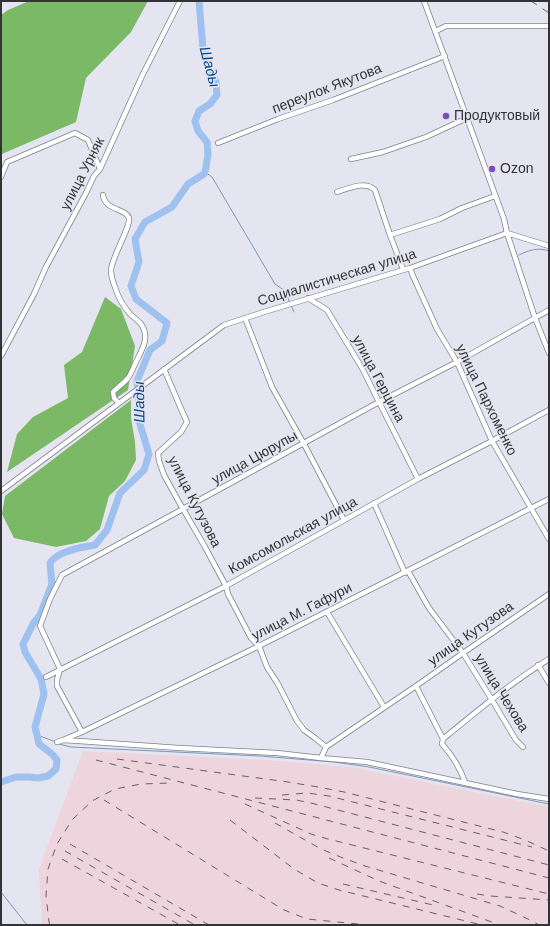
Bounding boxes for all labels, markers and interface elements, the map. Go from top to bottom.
water label: Шады [195,45,223,89]
street label: переулок Якутова [270,60,384,118]
place label: Продуктовый [454,108,540,124]
marker: Продуктовый [441,111,451,121]
street label: улица Урняк [57,135,109,213]
place label: Ozon [500,161,533,177]
marker: Ozon [487,164,497,174]
street label: Социалистическая улица [256,246,418,310]
street label: улица Герцина [348,333,408,425]
street label: улица Пархоменко [452,342,520,458]
water label: Шады [131,381,149,423]
street label: улица Цюрупы [209,428,301,488]
street label: улица Кутузова [164,454,224,550]
street label: Комсомольская улица [226,494,360,578]
street label: улица М. Гафури [249,579,355,645]
street label: улица Кутузова [425,598,517,670]
street label: улица Чехова [470,651,532,735]

